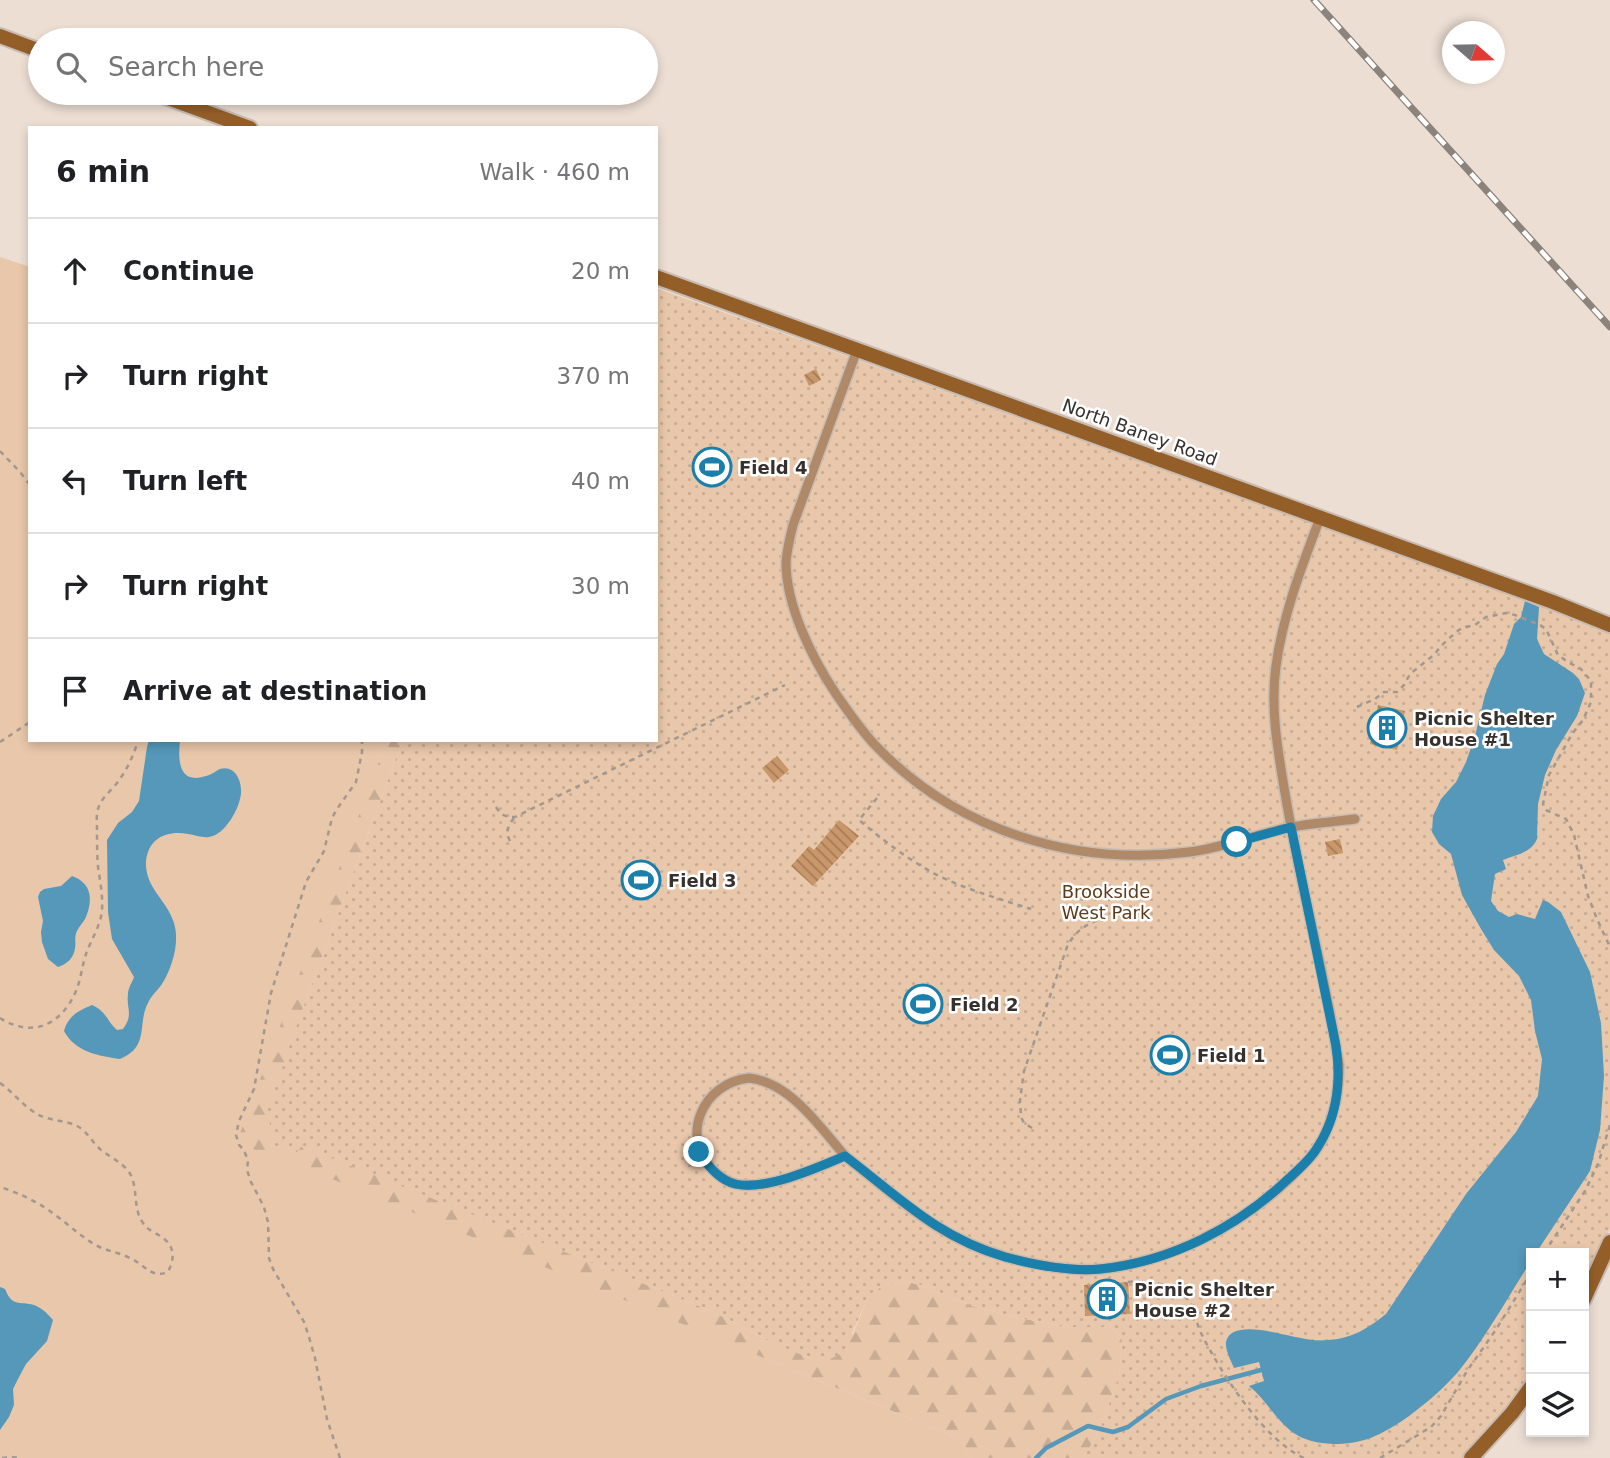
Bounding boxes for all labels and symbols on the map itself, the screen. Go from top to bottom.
north arrow [1442,21,1505,84]
street label: North Baney Road [1060,394,1220,470]
sports icon: Field 4 [691,446,733,488]
place label: Field 4 [739,457,808,478]
building icon: Picnic Shelter House #1 [1366,707,1408,749]
place label: Picnic Shelter House #1 [1414,708,1554,750]
route start [1221,826,1252,857]
sports icon: Field 3 [620,859,662,901]
place label: Field 3 [668,870,737,891]
park label: Brookside West Park [1062,881,1151,923]
sports icon: Field 2 [902,983,944,1025]
place label: Field 2 [950,994,1019,1015]
sports icon: Field 1 [1149,1034,1191,1076]
place label: Field 1 [1197,1045,1266,1066]
route end [683,1136,714,1167]
building icon: Picnic Shelter House #2 [1086,1278,1128,1320]
place label: Picnic Shelter House #2 [1134,1279,1274,1321]

